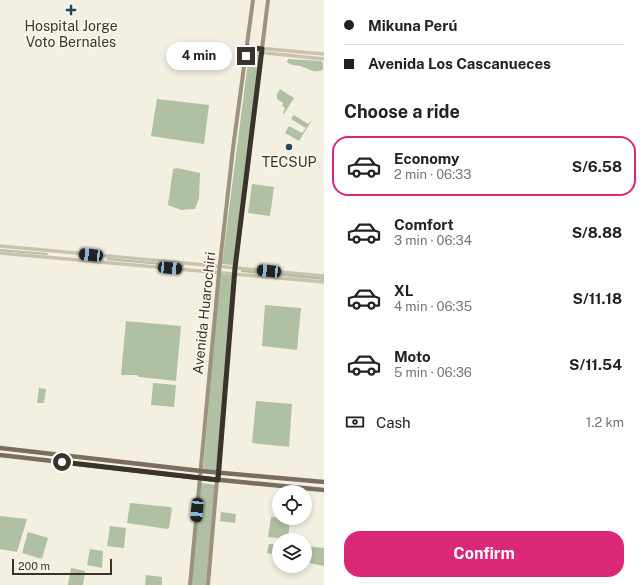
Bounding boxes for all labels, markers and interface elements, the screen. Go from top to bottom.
marker: Hospital Jorge Voto Bernales [65,4,77,16]
text: Mikuna Perú [368,17,457,34]
place label: Hospital Jorge Voto Bernales [24,18,118,50]
callout: 4 min [166,42,232,70]
route end [237,47,255,65]
text: 4 min [182,48,216,63]
text: Avenida Los Cascanueces [368,55,551,72]
text: Choose a ride [344,101,460,122]
marker: TECSUP [284,142,294,152]
icon: car [346,148,382,184]
text: Economy [394,150,459,167]
place label: TECSUP [262,154,316,170]
text: S/6.58 [572,158,622,175]
text: 2 min · 06:33 [394,167,471,182]
icon: car [346,214,382,250]
text: Comfort [394,216,454,233]
text: S/8.88 [572,224,622,241]
text: 3 min · 06:34 [394,233,472,248]
car [78,248,104,262]
street label: Avenida Huarochiri [190,251,218,375]
car [158,261,182,275]
car [257,264,281,278]
icon: car [346,280,382,316]
text: XL [394,282,413,299]
text: S/11.18 [573,290,622,307]
text: 4 min · 06:35 [394,299,472,314]
icon: car [346,346,382,382]
text: Moto [394,348,431,365]
text: S/11.54 [569,356,622,373]
text: 5 min · 06:36 [394,365,472,380]
icon: cash [344,411,366,433]
text: Cash [376,414,411,431]
text: 1.2 km [586,415,624,430]
route start [53,453,71,471]
map controls [272,485,312,573]
button: locate [272,485,312,525]
car [190,498,204,522]
button: Confirm [344,531,624,577]
button: layers [272,533,312,573]
scale bar [12,557,112,576]
text: 200 m [18,560,50,572]

